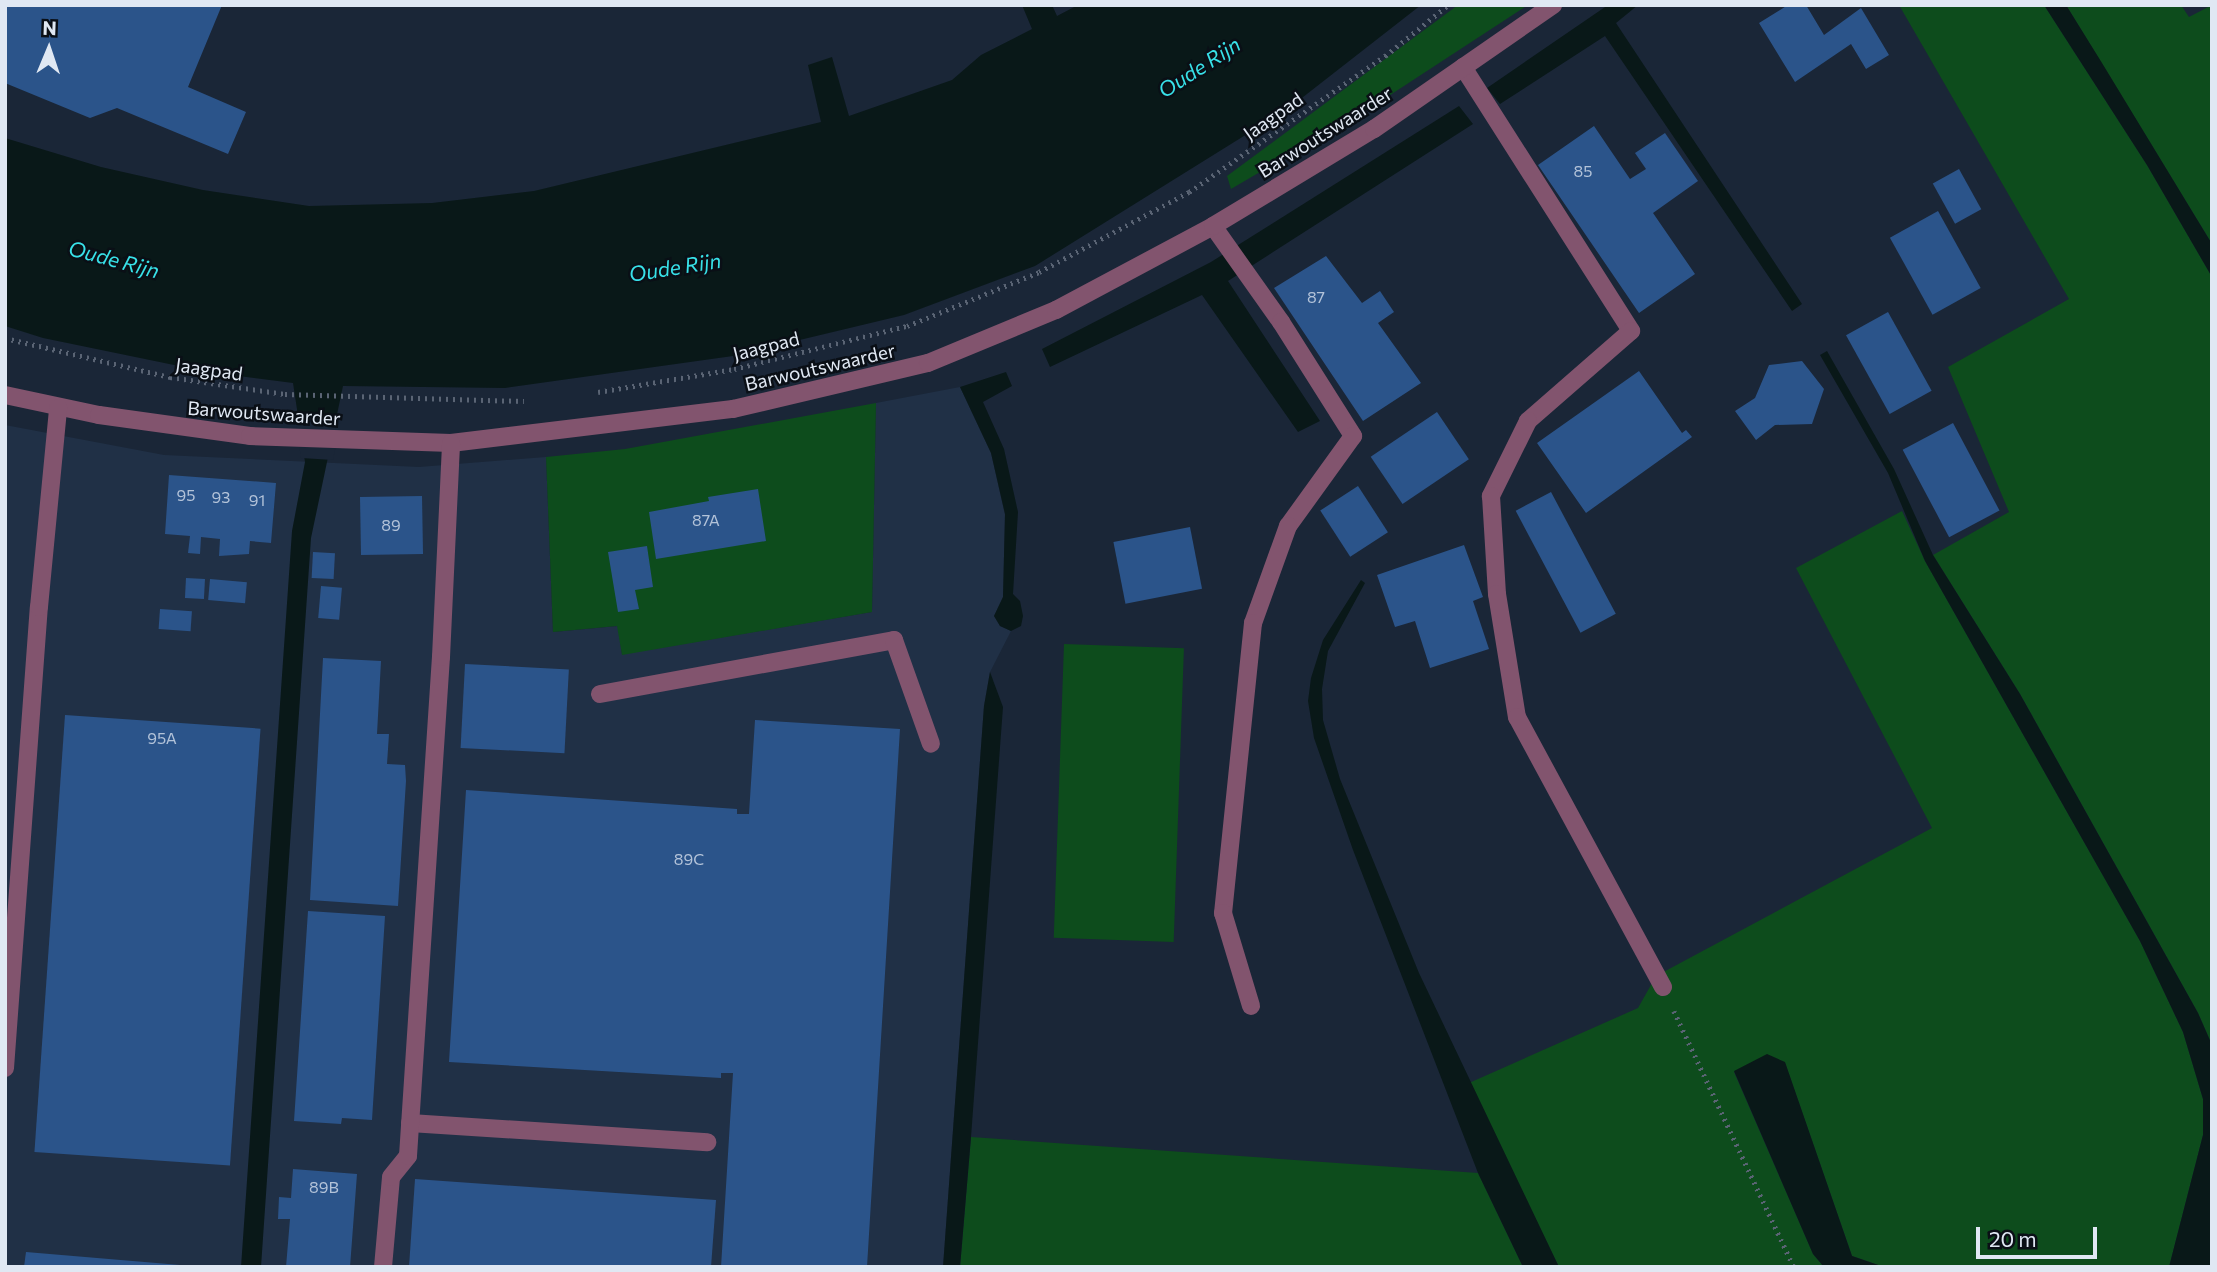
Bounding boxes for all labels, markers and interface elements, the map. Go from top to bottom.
north arrow [14,14,84,84]
text: N [42,16,57,39]
water label: Oude Rijn [1153,31,1245,103]
street label: Barwoutswaarder [1254,82,1396,182]
street label: Jaagpad [1239,87,1307,145]
house number: 85 [1574,161,1592,181]
water label: Oude Rijn [66,235,162,283]
water label: Oude Rijn [627,247,723,287]
house number: 87 [1307,287,1325,307]
street label: Jaagpad [730,327,802,365]
street label: Barwoutswaarder [743,339,897,395]
street label: Jaagpad [174,353,244,385]
street label: Barwoutswaarder [187,396,341,430]
house number: 95 [177,485,195,505]
house number: 93 [212,487,230,507]
house number: 91 [249,490,265,510]
house number: 87A [692,510,720,530]
house number: 89 [381,515,401,535]
house number: 95A [147,728,177,748]
house number: 89C [674,849,704,869]
house number: 89B [309,1177,339,1197]
scale bar [1979,1212,2100,1256]
text: 20 m [1989,1226,2037,1251]

